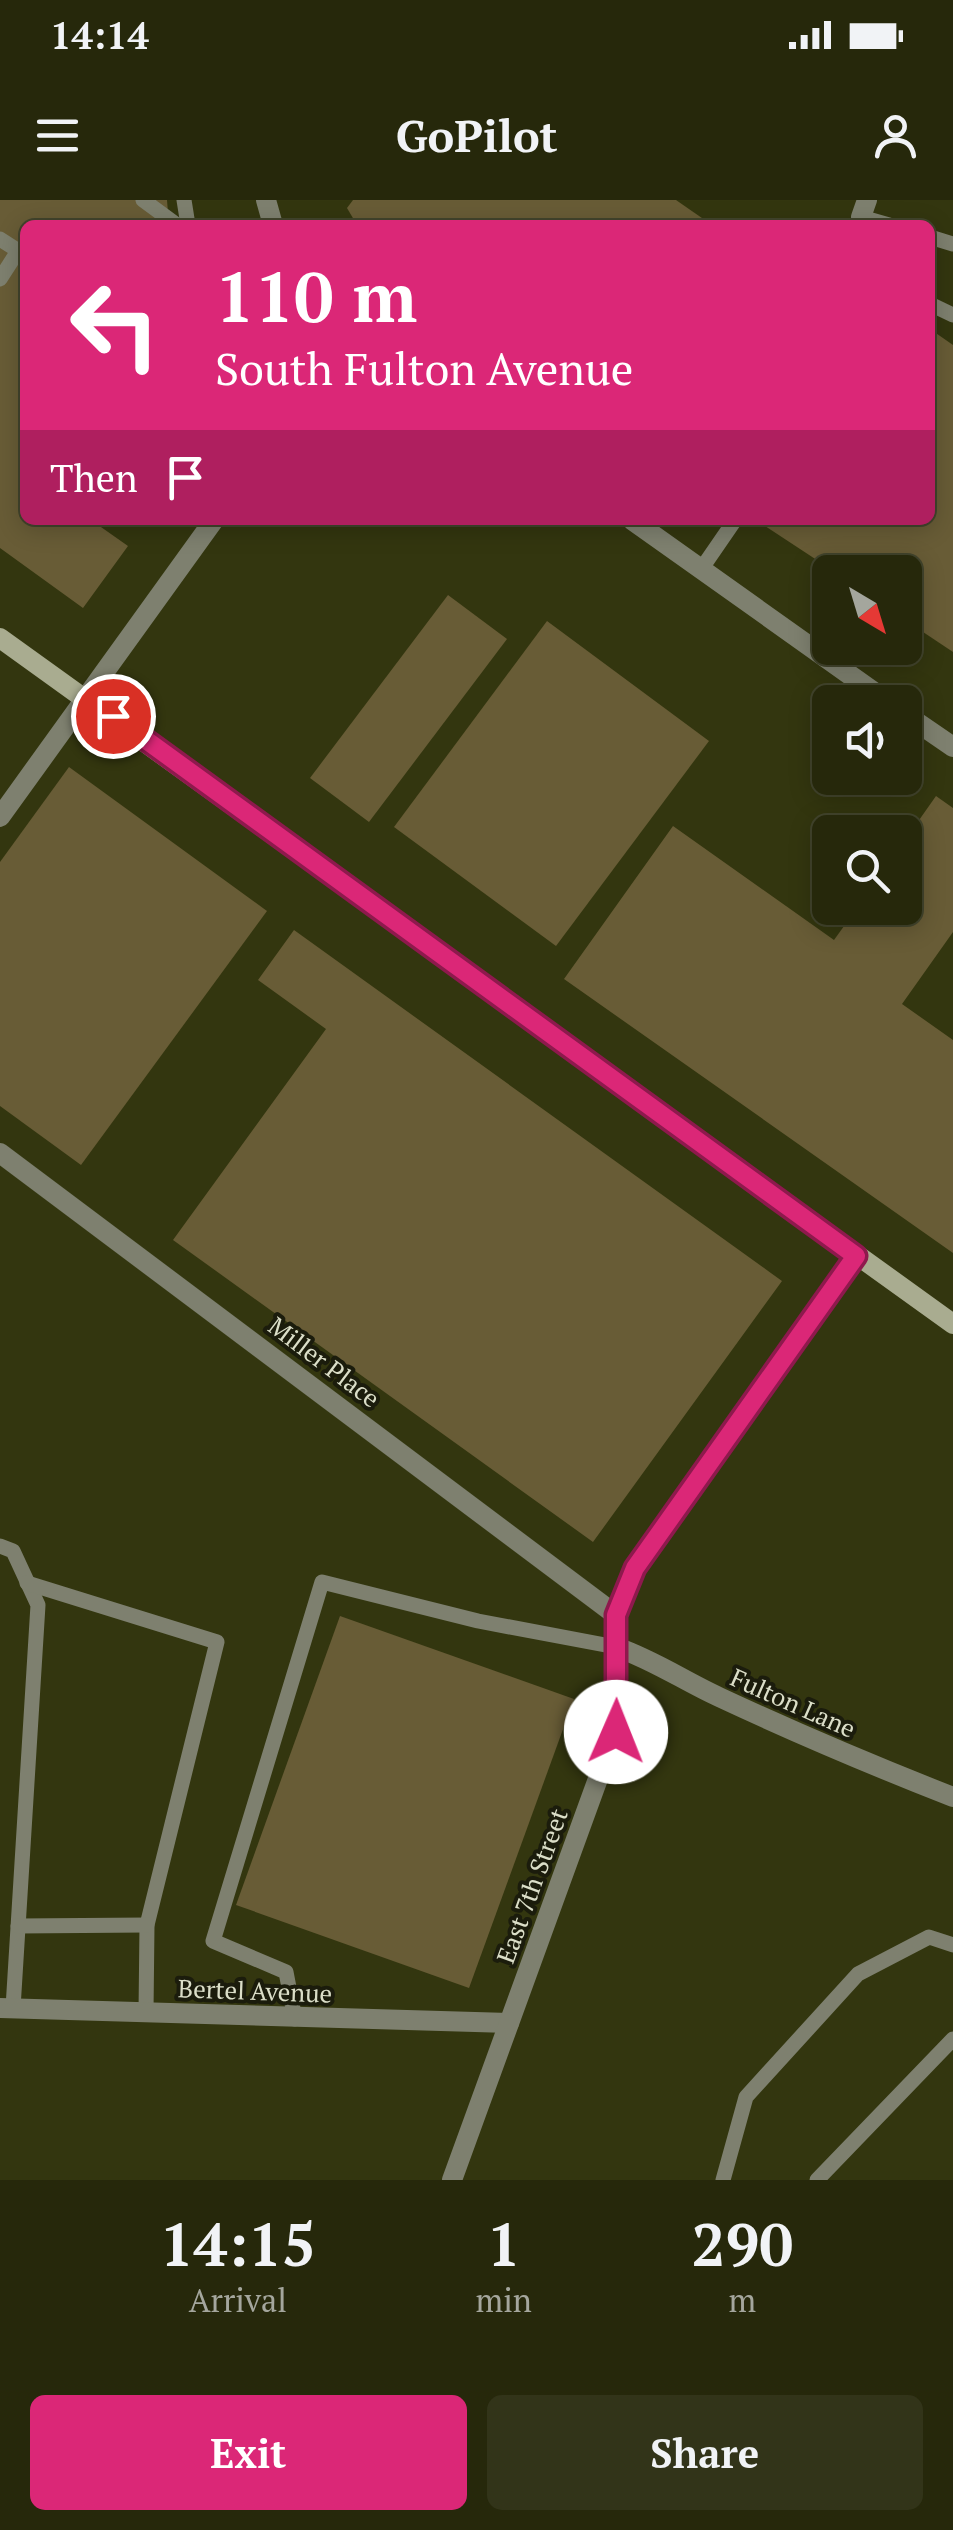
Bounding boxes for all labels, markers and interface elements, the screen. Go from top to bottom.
text: 14:14 [50,10,149,60]
text: GoPilot [396,105,557,165]
icon: menu [30,108,85,163]
icon: person [868,108,923,163]
text: 110 m [215,249,417,342]
icon: left [50,260,180,390]
text: South Fulton Avenue [215,338,633,398]
icon: arrive [158,450,213,505]
text: Then [50,453,138,503]
north arrow [812,555,922,665]
map controls [812,555,922,925]
pin [71,674,156,759]
button: sound [812,685,922,795]
icon: arrive [86,689,141,744]
button: search [812,815,922,925]
street label: Miller Place [262,1309,387,1414]
street label: Fulton Lane [726,1660,861,1745]
position arrow [564,1680,668,1784]
street label: East 7th Street [488,1804,575,1968]
street label: Bertel Avenue [177,1971,333,2010]
text: 14:15 [160,2204,316,2283]
text: 1 [487,2204,521,2283]
text: 290 [692,2204,793,2283]
text: Arrival [189,2279,287,2321]
text: min [476,2279,532,2321]
text: m [729,2279,756,2321]
button: Exit [30,2395,467,2510]
button: Share [487,2395,923,2510]

